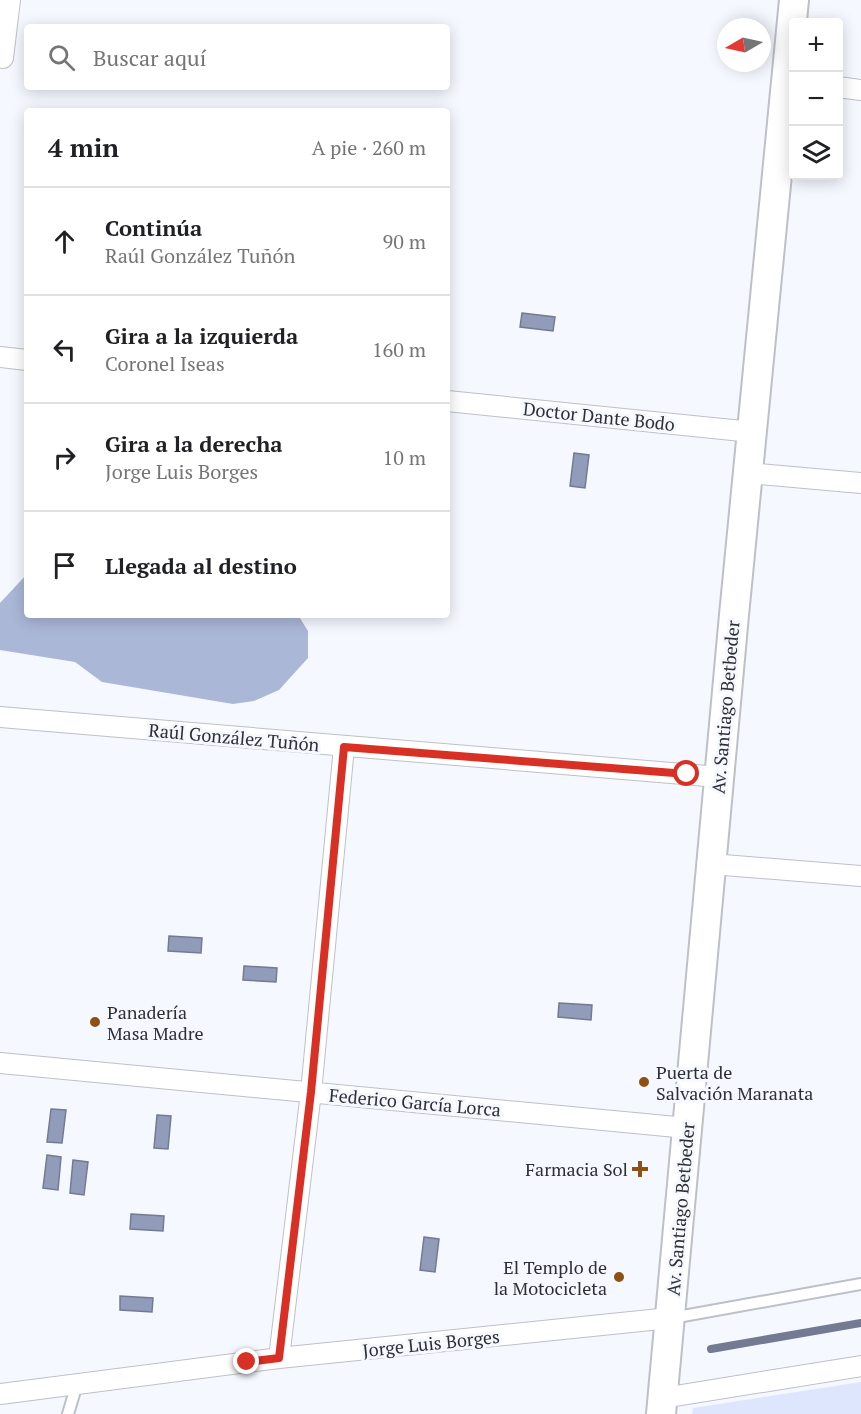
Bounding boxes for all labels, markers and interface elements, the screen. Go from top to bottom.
north arrow [717,18,771,72]
map controls [789,18,843,180]
button: + [789,18,843,72]
search box [24,24,450,90]
icon: search [45,41,78,74]
text: Buscar aquí [93,43,206,72]
button: − [789,72,843,126]
button: layers [789,126,843,180]
text: 4 min [48,130,119,164]
text: A pie · 260 m [312,134,426,161]
text: Continúa [105,213,202,242]
icon: ahead [48,225,81,258]
text: 90 m [383,228,426,255]
text: Raúl González Tuñón [105,242,295,269]
text: Gira a la izquierda [105,321,298,350]
icon: left [48,333,81,366]
text: 160 m [372,336,426,363]
text: Coronel Iseas [105,350,225,377]
street label: Doctor Dante Bodo [522,396,676,436]
text: Gira a la derecha [105,429,283,458]
icon: right [48,441,81,474]
text: 10 m [383,444,426,471]
text: Jorge Luis Borges [105,458,258,485]
icon: arrive [48,549,81,582]
text: Llegada al destino [105,551,297,580]
street label: Av. Santiago Betbeder [705,619,745,795]
street label: Raúl González Tuñón [148,718,321,756]
route start [673,760,699,786]
place label: Panadería Masa Madre [107,1000,204,1045]
marker: Panadería Masa Madre [88,1015,102,1029]
place label: Puerta de Salvación Maranata [656,1060,813,1105]
marker: Puerta de Salvación Maranata [637,1075,651,1089]
street label: Federico García Lorca [328,1083,502,1121]
street label: Av. Santiago Betbeder [660,1121,700,1297]
place label: Farmacia Sol [525,1157,628,1181]
marker: Farmacia Sol [633,1162,647,1176]
place label: El Templo de la Motocicleta [494,1255,607,1300]
marker: El Templo de la Motocicleta [612,1270,626,1284]
street label: Jorge Luis Borges [361,1324,501,1362]
route end [233,1348,259,1374]

